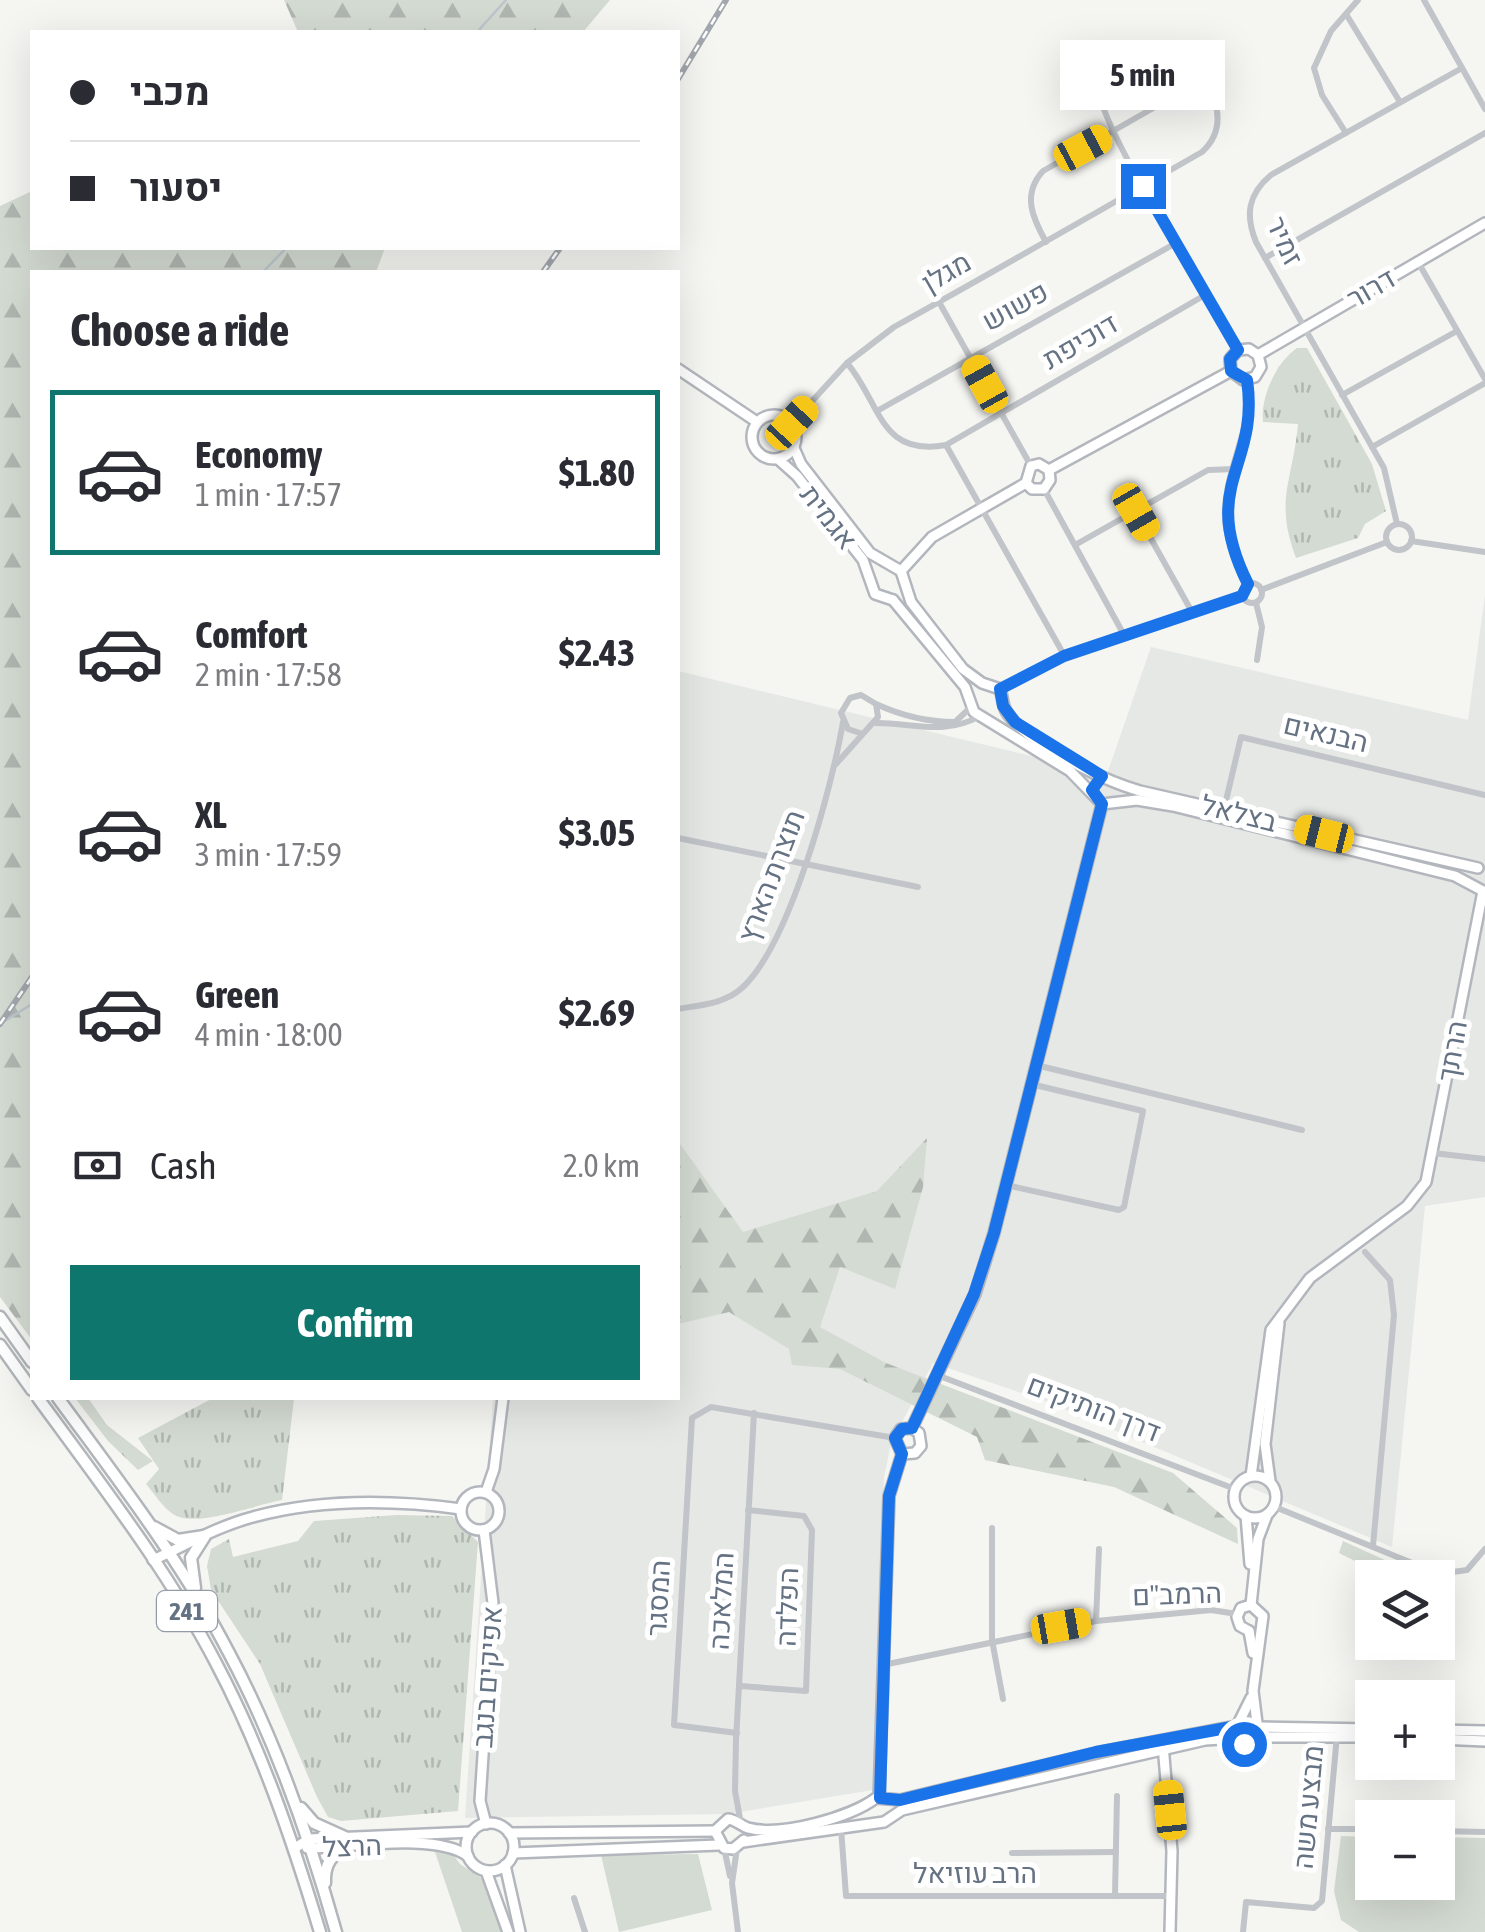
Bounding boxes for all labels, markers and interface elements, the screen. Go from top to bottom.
callout: 5 min [1060,41,1226,111]
text: 5 min [1110,56,1175,93]
text: מכבי [130,70,210,113]
car [1049,121,1117,175]
route end [1121,164,1166,209]
text: יסעור [130,166,222,209]
street label: זמיר [1260,212,1310,270]
street label: מגלן [916,245,976,299]
street label: דרור [1341,262,1401,314]
street label: פשוש [977,275,1053,337]
text: Choose a ride [70,304,289,356]
street label: דוכיפת [1037,307,1123,375]
car [957,350,1013,418]
car [761,391,823,455]
icon: car [75,428,165,518]
text: Economy [195,433,322,476]
text: $1.80 [559,451,635,494]
text: 1 min · 17:57 [195,476,342,513]
street label: אגמית [794,479,864,555]
car [1108,479,1164,545]
icon: car [75,608,165,698]
text: Comfort [195,613,307,656]
text: $2.43 [559,631,635,674]
text: 2 min · 17:58 [195,656,342,693]
street label: הבנאים [1281,708,1371,758]
icon: car [75,788,165,878]
street label: בצלאל [1198,788,1280,838]
text: XL [195,793,227,836]
street label: תוצרת הארץ [731,805,811,947]
text: $3.05 [559,811,635,854]
car [1291,812,1357,856]
text: 3 min · 17:59 [195,836,342,873]
icon: car [75,968,165,1058]
text: Green [195,973,279,1016]
text: $2.69 [559,991,635,1034]
text: 4 min · 18:00 [195,1016,342,1053]
street label: הרתך [1431,1018,1473,1084]
icon: cash [70,1138,125,1193]
text: Cash [150,1144,217,1187]
text: 2.0 km [563,1147,640,1184]
button: Confirm [70,1265,640,1380]
street label: דרך הותיקים [1023,1368,1165,1448]
street label: המלאכה [702,1551,740,1651]
street label: המסגר [640,1559,676,1637]
map controls [1355,1560,1455,1900]
button: layers [1355,1560,1455,1660]
street label: הפלדה [770,1567,804,1647]
street label: הרמב"ם [1132,1576,1222,1612]
road number: 241 [157,1591,217,1631]
street label: אפיקים בנגב [466,1605,508,1749]
car [1029,1606,1093,1646]
button: + [1355,1680,1455,1780]
route start [1222,1722,1267,1767]
street label: מבצע משה [1287,1744,1329,1870]
car [1152,1779,1188,1841]
button: − [1355,1800,1455,1900]
street label: הרצל [322,1829,382,1863]
street label: הרב עוזיאל [913,1857,1037,1889]

